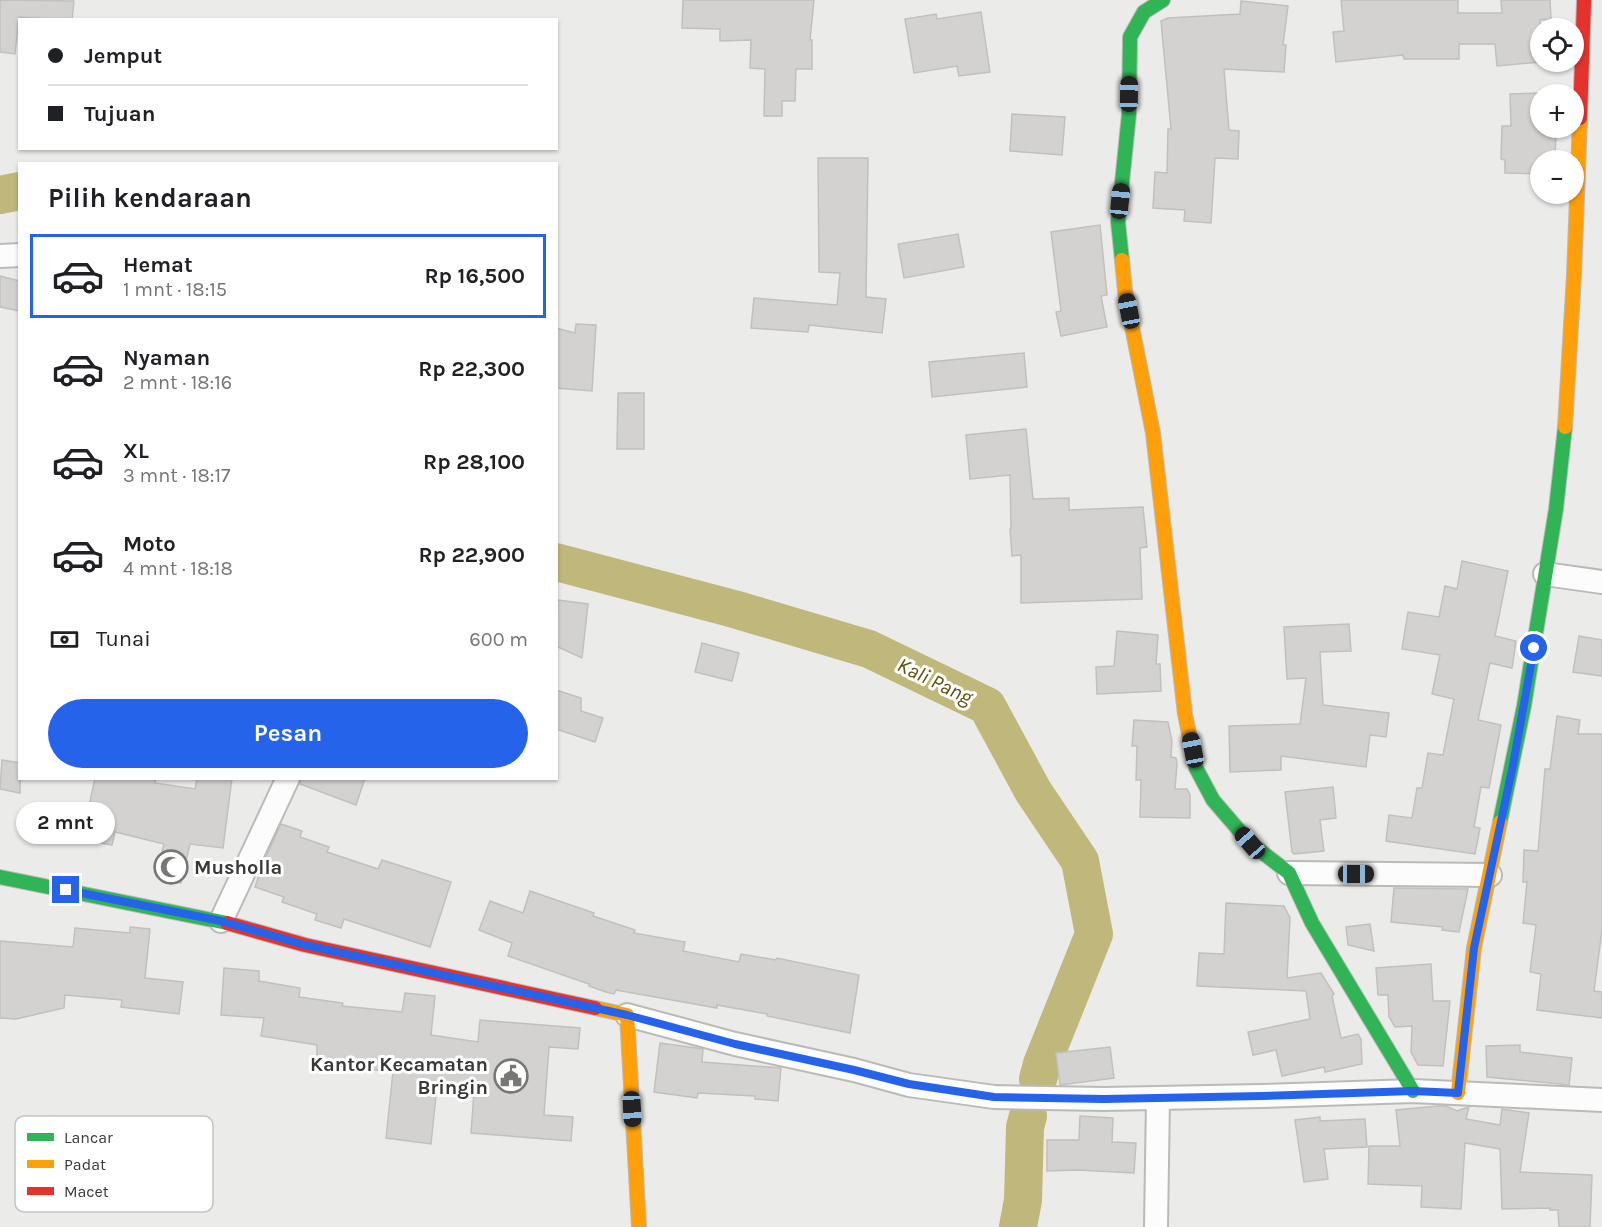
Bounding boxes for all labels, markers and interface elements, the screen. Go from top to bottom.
map controls [1530,18,1584,204]
button: locate [1530,18,1584,72]
text: Jemput [84,43,162,69]
car [1120,76,1138,112]
button: + [1530,84,1584,138]
text: Tujuan [84,101,155,127]
button: − [1530,150,1584,204]
text: Pilih kendaraan [48,182,252,214]
car [1109,182,1131,220]
icon: car [51,249,105,303]
text: Hemat [123,252,193,278]
text: Rp 16,500 [424,263,525,289]
text: 1 mnt · 18:15 [123,278,227,301]
car [1117,292,1141,330]
icon: car [51,342,105,396]
text: Nyaman [123,345,210,371]
text: Rp 22,300 [418,356,525,382]
text: 2 mnt · 18:16 [123,371,232,394]
icon: car [51,435,105,489]
text: XL [123,438,149,464]
text: Rp 28,100 [423,449,525,475]
text: 3 mnt · 18:17 [123,464,230,487]
icon: car [51,528,105,582]
text: Moto [123,531,176,557]
text: Rp 22,900 [418,542,525,568]
text: 4 mnt · 18:18 [123,557,233,580]
icon: cash [48,623,81,656]
text: Tunai [96,626,151,652]
text: 600 m [469,628,528,651]
route start [1520,634,1547,661]
water label: Kali Pang [893,653,978,710]
button: Pesan [48,699,528,768]
car [1181,731,1205,769]
callout: 2 mnt [16,803,116,845]
text: 2 mnt [37,811,94,834]
car [1231,824,1269,862]
mosque icon: Musholla [153,849,189,885]
place label: Musholla [194,856,282,879]
car [1338,865,1374,883]
route end [52,876,79,903]
place label: Kantor Kecamatan Bringin [310,1053,488,1099]
public building icon: Kantor Kecamatan Bringin [493,1058,529,1094]
car [622,1091,642,1127]
legend [15,1116,213,1212]
text: Lancar [64,1128,113,1147]
text: Padat [64,1155,106,1174]
text: Macet [64,1182,109,1201]

